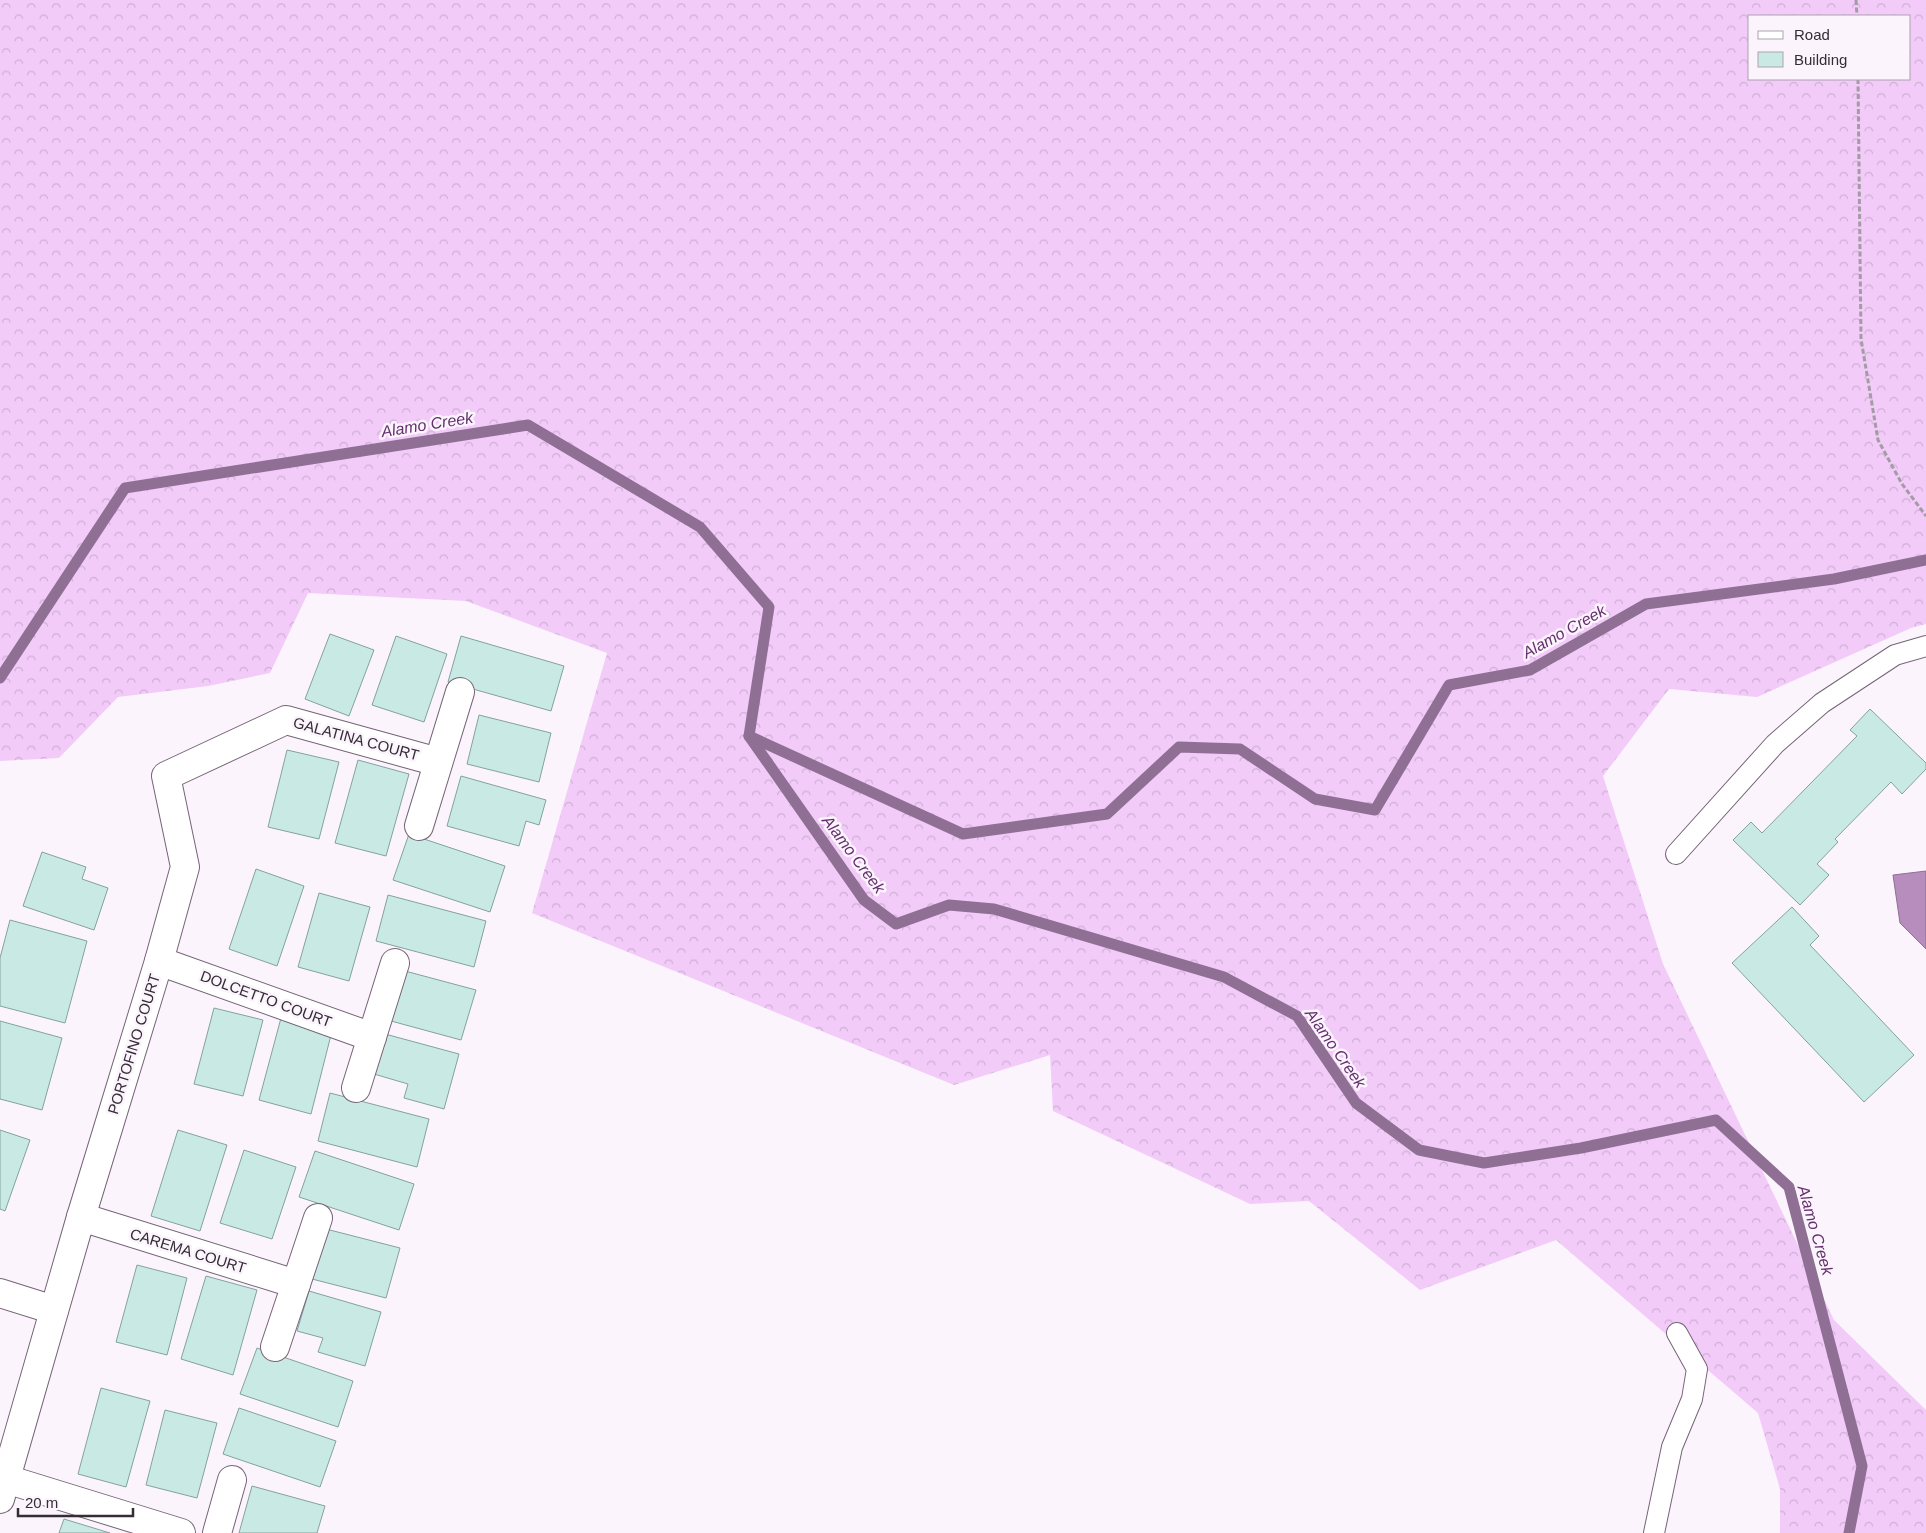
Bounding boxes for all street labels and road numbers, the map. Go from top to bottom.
street label: GALATINA COURT [291,714,421,763]
street label: DOLCETTO COURT [198,967,334,1030]
street label: PORTOFINO COURT [104,972,163,1116]
street label: CAREMA COURT [128,1225,248,1276]

